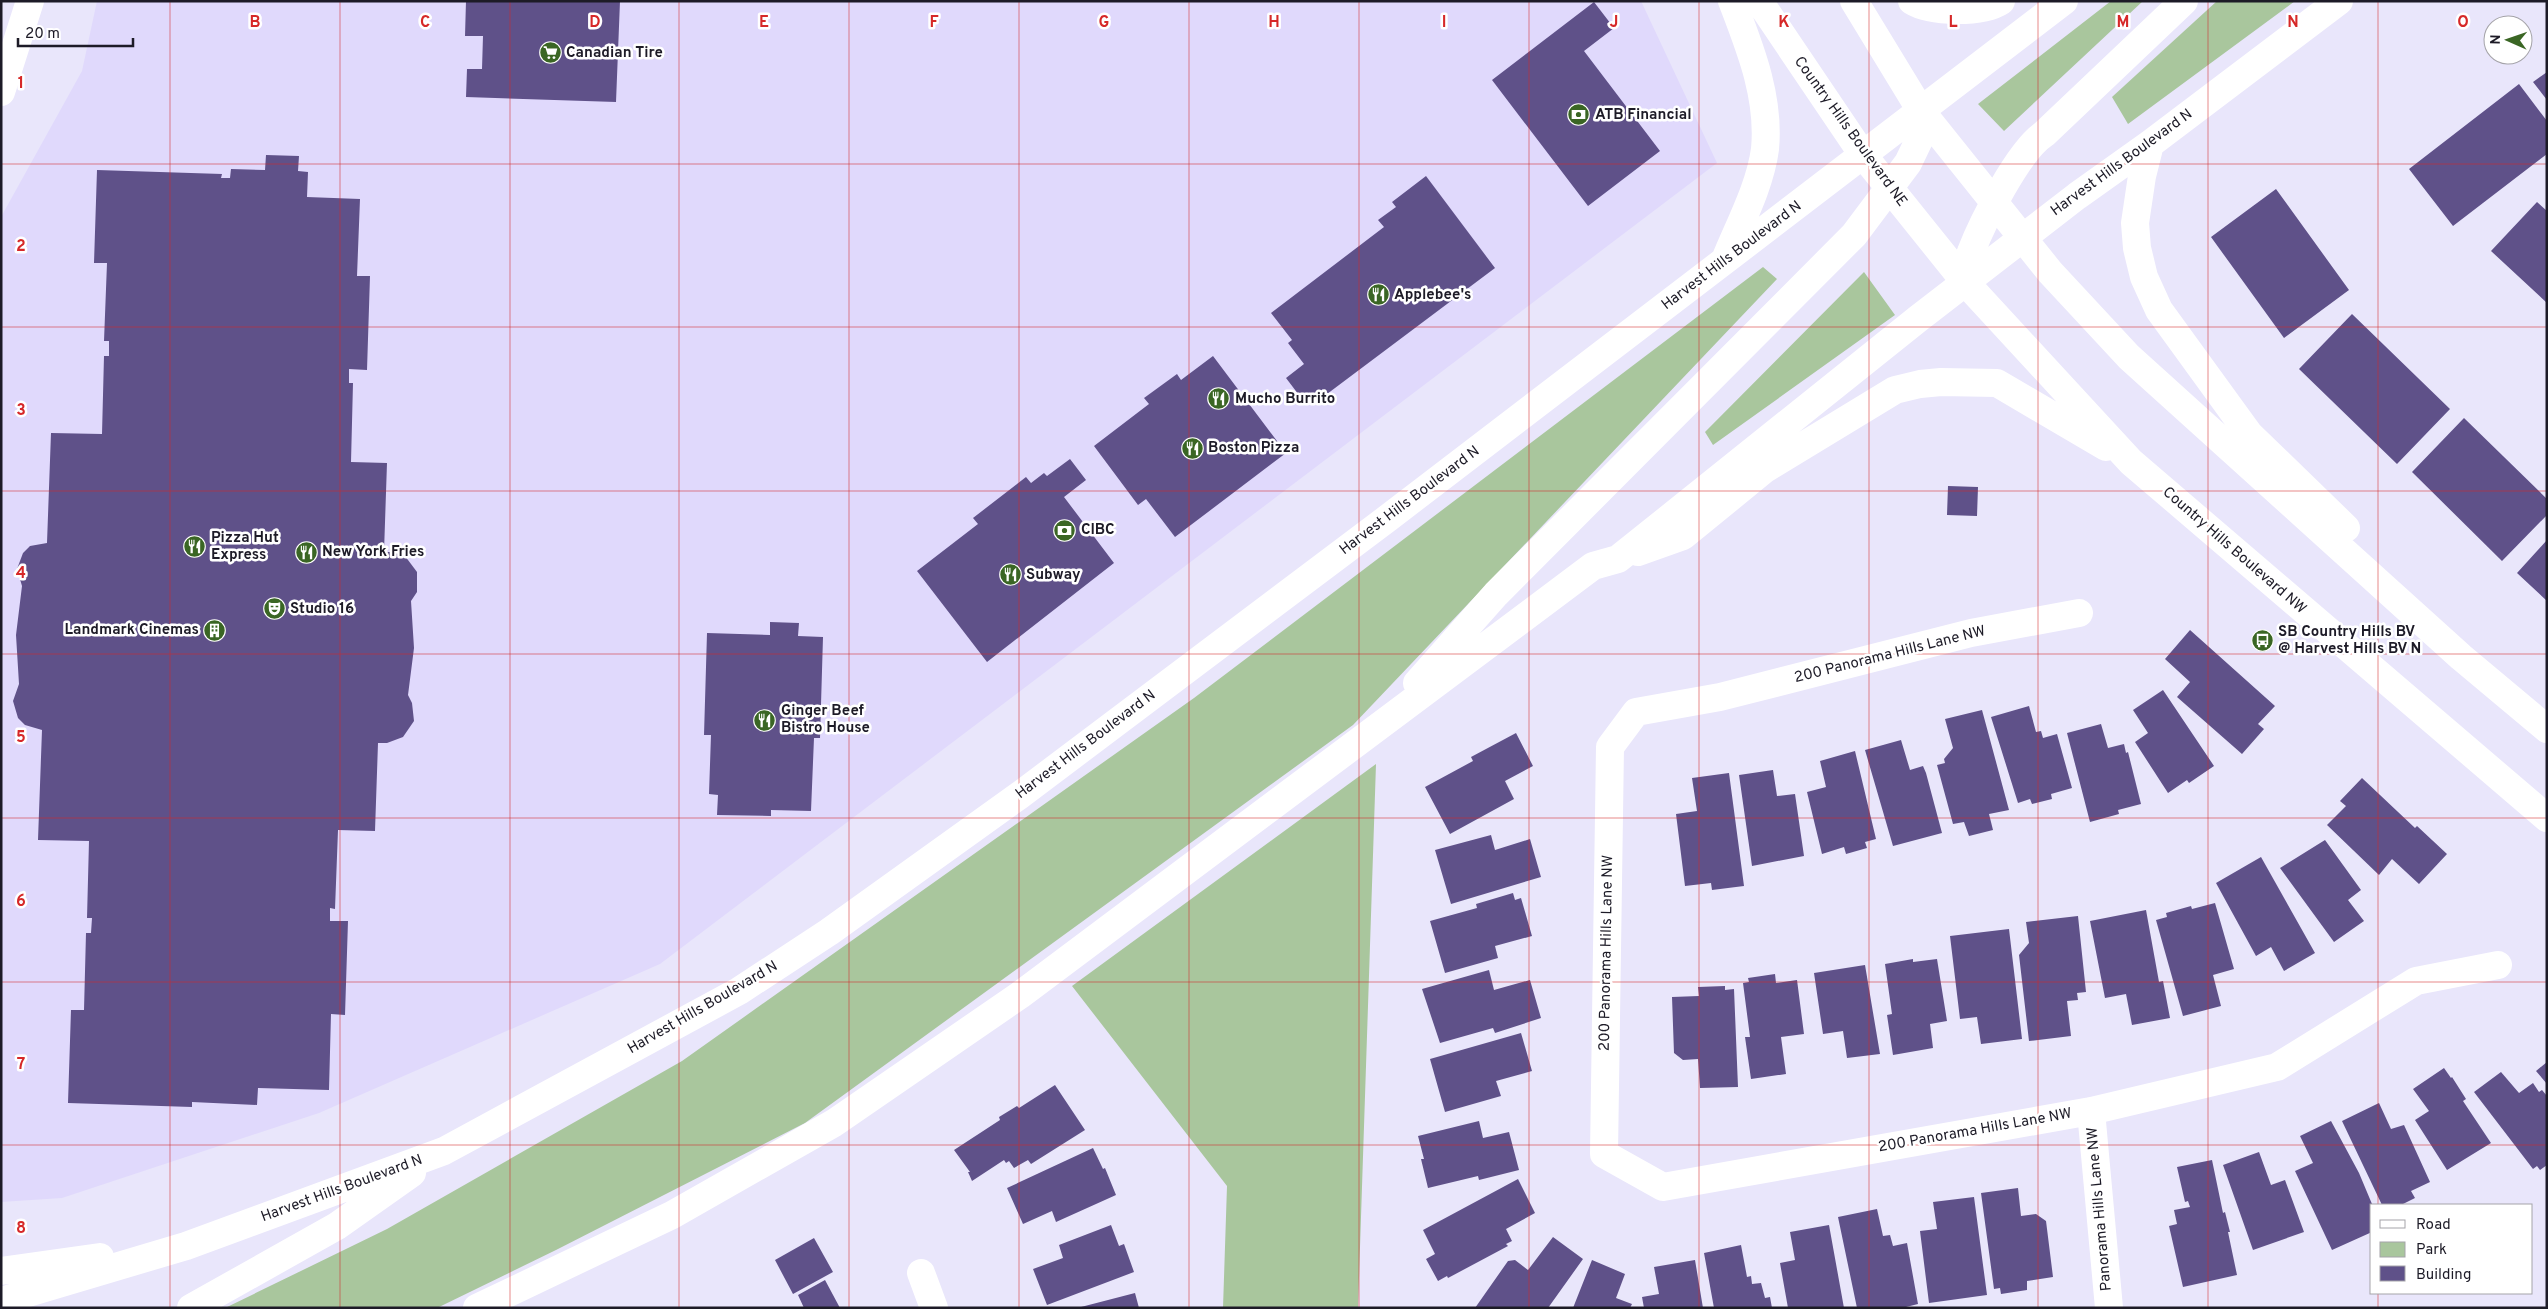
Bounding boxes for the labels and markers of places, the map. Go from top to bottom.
supermarket icon: Canadian Tire [538,41,562,65]
place label: Canadian Tire [566,44,663,63]
bank icon: ATB Financial [1567,103,1591,127]
place label: ATB Financial [1595,106,1692,125]
restaurant icon: Applebee's [1366,283,1390,307]
place label: Applebee's [1394,286,1471,305]
restaurant icon: Mucho Burrito [1207,387,1231,411]
place label: Mucho Burrito [1235,390,1335,409]
restaurant icon: Boston Pizza [1180,436,1204,460]
place label: Boston Pizza [1208,439,1299,458]
bank icon: CIBC [1053,518,1077,542]
place label: CIBC [1081,521,1115,540]
place label: Pizza Hut Express [211,529,279,565]
restaurant icon: Pizza Hut Express [183,535,207,559]
restaurant icon: New York Fries [294,540,318,564]
place label: New York Fries [322,543,424,562]
restaurant icon: Subway [998,563,1022,587]
place label: Subway [1026,566,1081,585]
theatre icon: Studio 16 [262,597,286,621]
place label: Studio 16 [290,600,354,619]
building icon: Landmark Cinemas [203,618,227,642]
place label: Landmark Cinemas [64,621,199,640]
place label: SB Country Hills BV @ Harvest Hills BV N [2278,623,2421,659]
bus stop icon: SB Country Hills BV @ Harvest Hills BV N [2250,629,2274,653]
place label: Ginger Beef Bistro House [781,702,870,738]
restaurant icon: Ginger Beef Bistro House [753,708,777,732]

